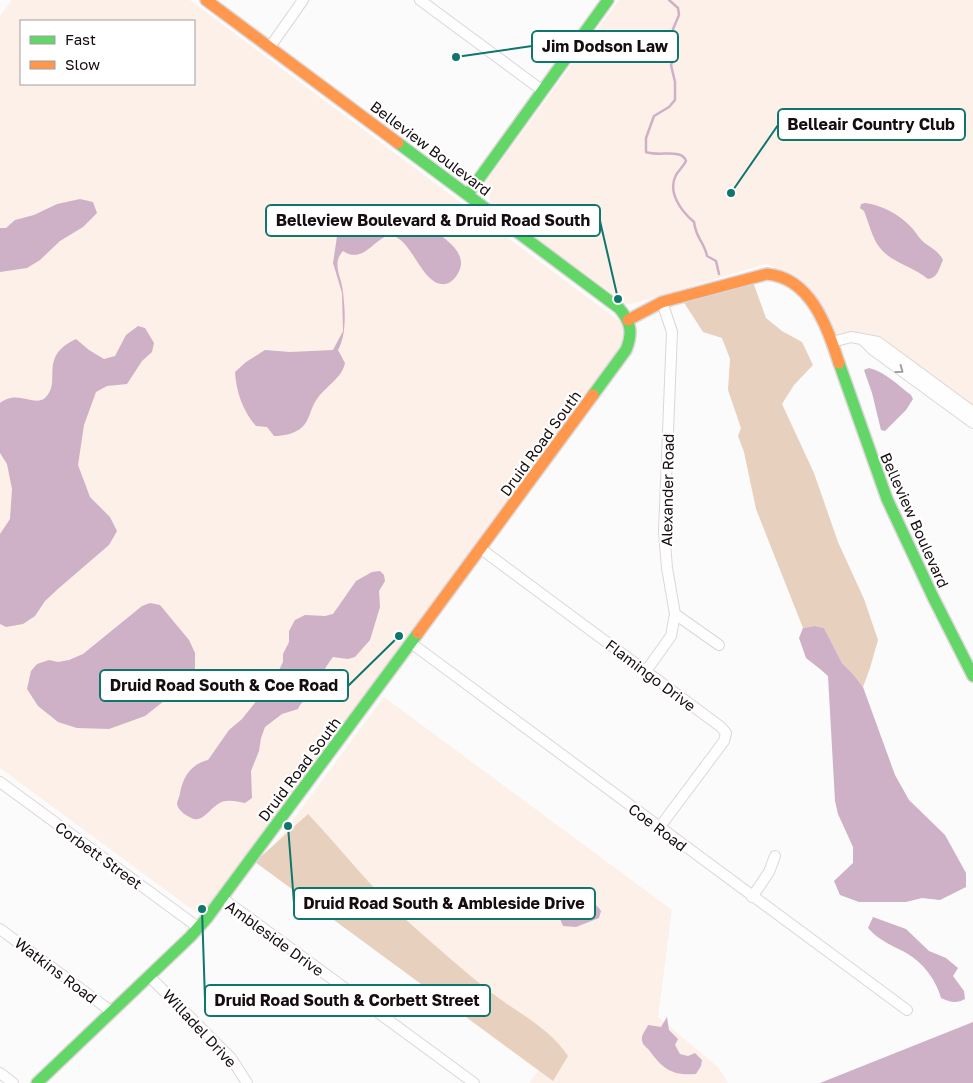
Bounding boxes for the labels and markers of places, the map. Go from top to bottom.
callout: Jim Dodson Law [532,31,678,62]
callout: Belleair Country Club [778,109,965,140]
callout: Belleview Boulevard & Druid Road South [266,205,600,236]
callout: Druid Road South & Coe Road [100,670,348,701]
callout: Druid Road South & Ambleside Drive [294,888,595,919]
callout: Druid Road South & Corbett Street [205,985,490,1016]

